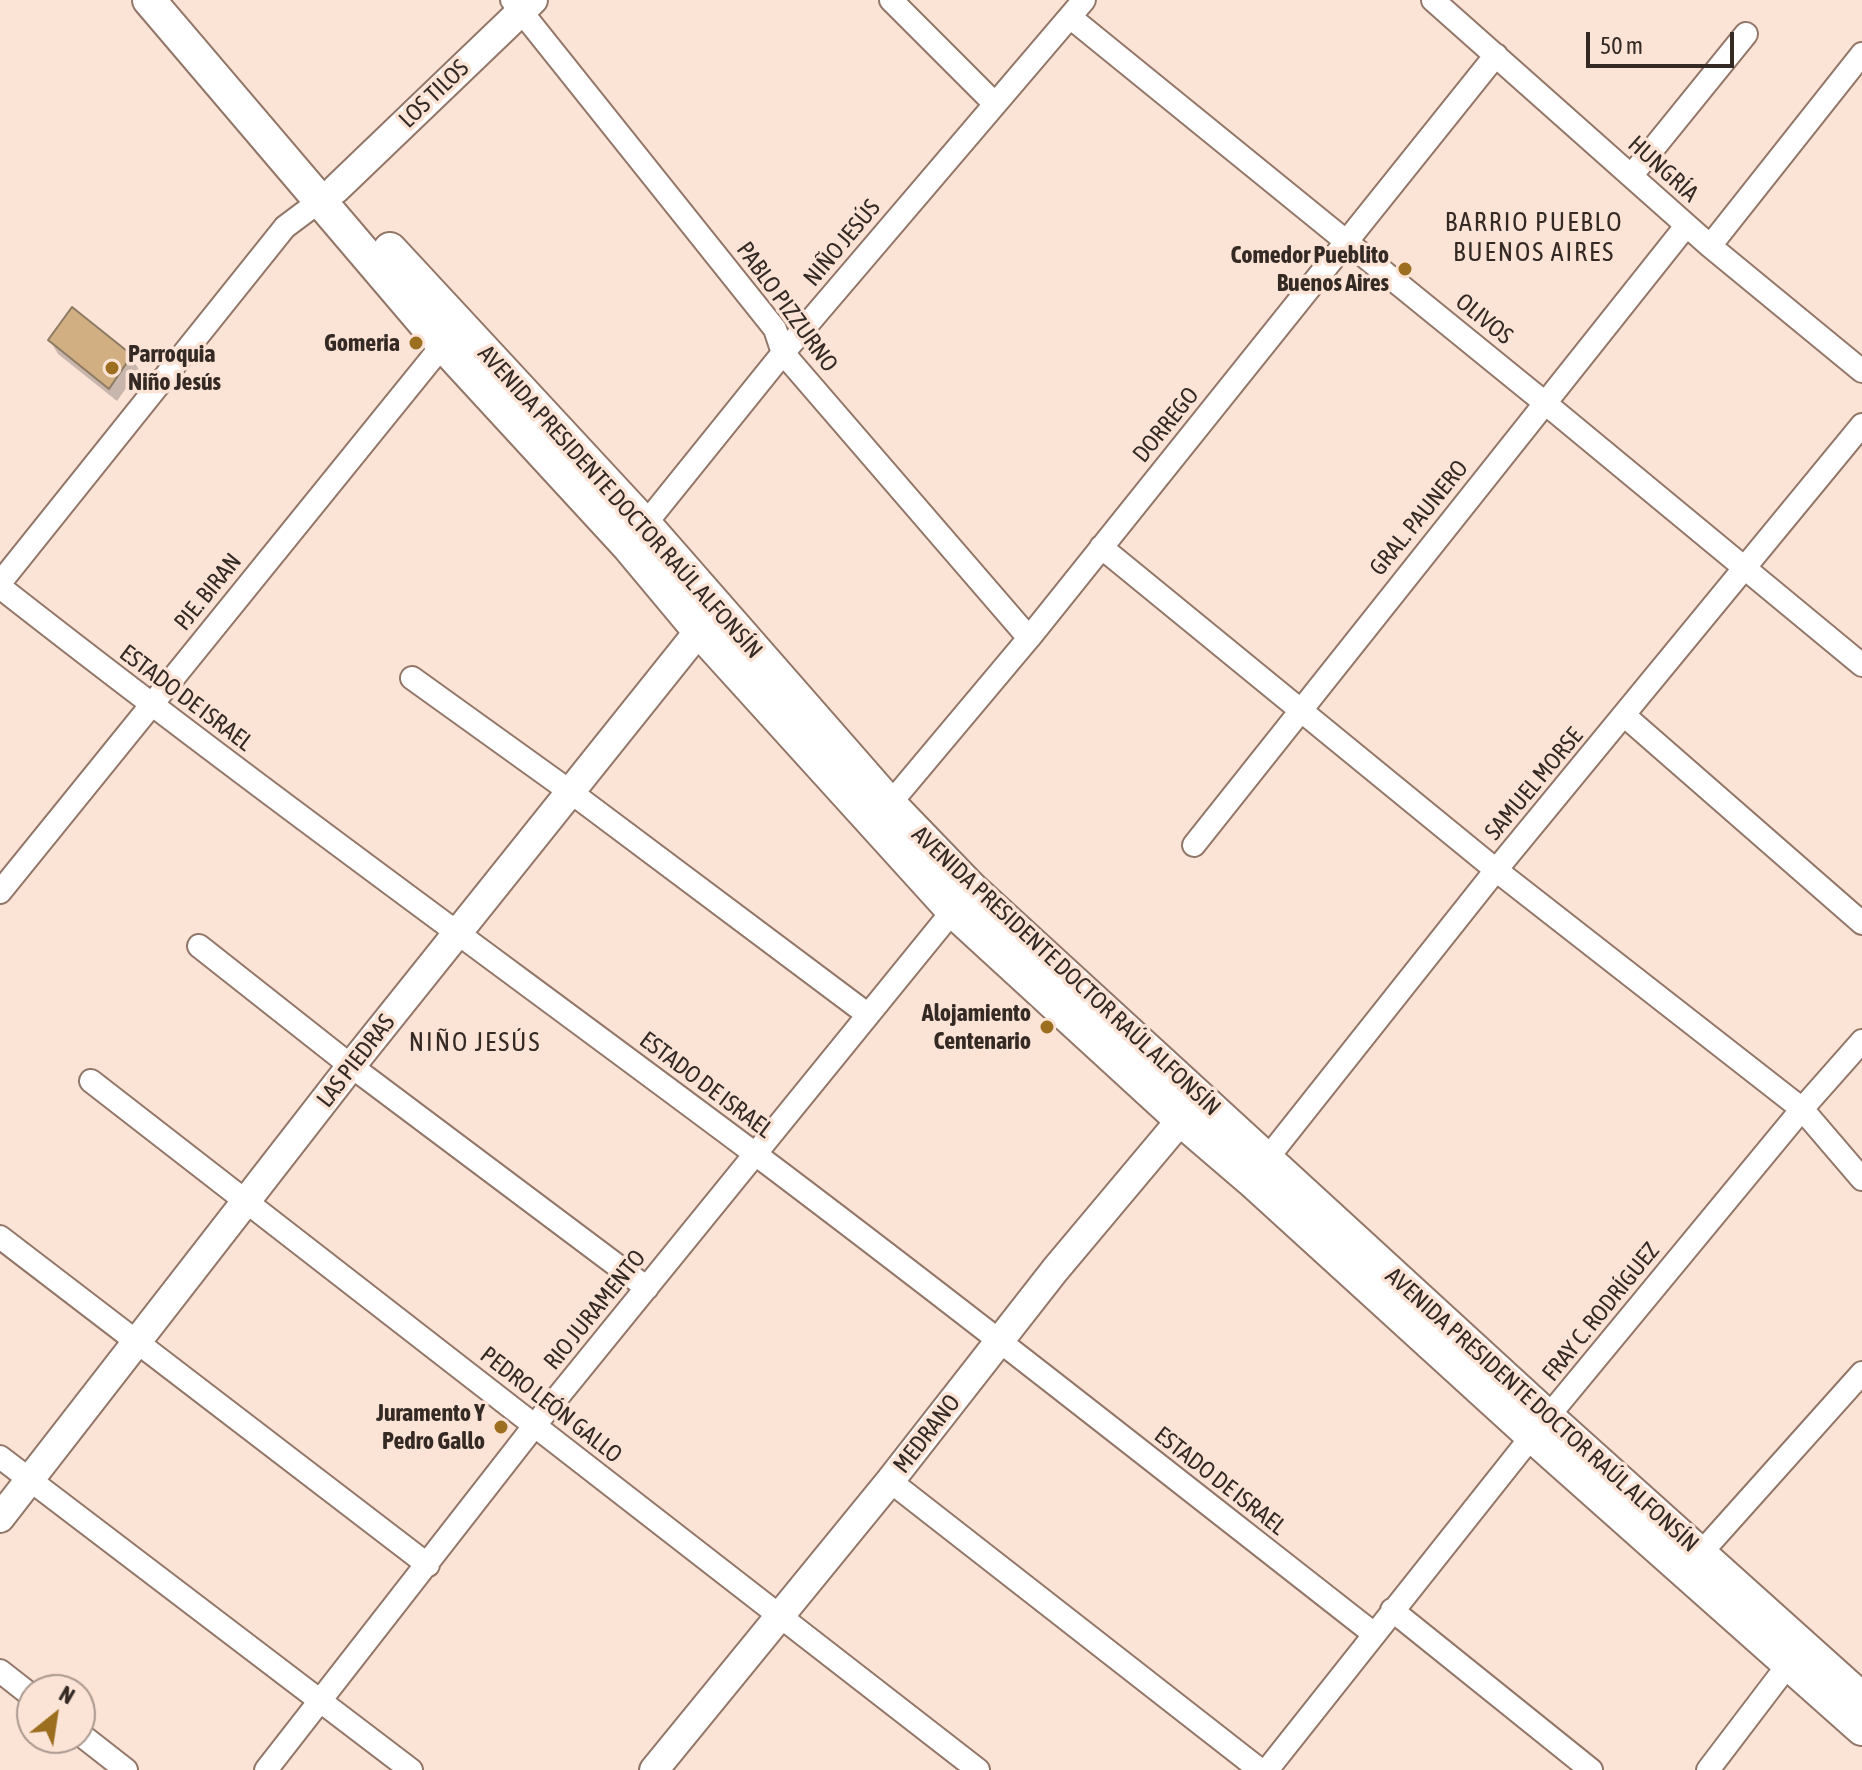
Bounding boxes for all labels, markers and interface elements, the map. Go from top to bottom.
scale bar [1590,16,1738,66]
text: 50 m [1600,32,1643,59]
street label: LOS TILOS [393,54,475,134]
street label: HUNGRÍA [1622,130,1704,208]
street label: NIÑO JESÚS [798,194,886,292]
district label: BARRIO PUEBLO BUENOS AIRES [1445,207,1623,268]
street label: PABLO PIZZURNO [730,236,844,378]
place label: Comedor Pueblito Buenos Aires [1230,241,1389,297]
marker: Comedor Pueblito Buenos Aires [1396,260,1414,278]
street label: OLIVOS [1450,287,1518,351]
place label: Gomeria [324,329,400,357]
marker: Gomeria [407,334,425,352]
street label: AVENIDA PRESIDENTE DOCTOR RAÚL ALFONSÍN [472,339,768,665]
place label: Parroquia Niño Jesús [128,340,221,396]
marker: Parroquia Niño Jesús [103,359,121,377]
street label: DORREGO [1127,382,1205,468]
street label: GRAL. PAUNERO [1364,454,1474,582]
street label: PJE. BIRAN [168,548,248,636]
street label: ESTADO DE ISRAEL [114,639,258,757]
street label: SAMUEL MORSE [1479,722,1589,846]
street label: AVENIDA PRESIDENTE DOCTOR RAÚL ALFONSÍN [906,820,1226,1122]
place label: Alojamiento Centenario [922,999,1031,1055]
street label: LAS PIEDRAS [311,1009,401,1113]
marker: Alojamiento Centenario [1038,1018,1056,1036]
street label: ESTADO DE ISRAEL [634,1026,778,1144]
district label: NIÑO JESÚS [409,1027,541,1059]
street label: FRAY C. RODRÍGUEZ [1536,1237,1666,1387]
street label: RIO JURAMENTO [538,1244,652,1376]
street label: AVENIDA PRESIDENTE DOCTOR RAÚL ALFONSÍN [1379,1262,1705,1558]
street label: PEDRO LEÓN GALLO [474,1341,628,1469]
street label: MEDRANO [887,1389,967,1479]
place label: Juramento Y Pedro Gallo [376,1399,485,1455]
marker: Juramento Y Pedro Gallo [492,1418,510,1436]
street label: ESTADO DE ISRAEL [1149,1421,1291,1541]
north arrow [16,1674,96,1754]
text: N [55,1680,79,1709]

